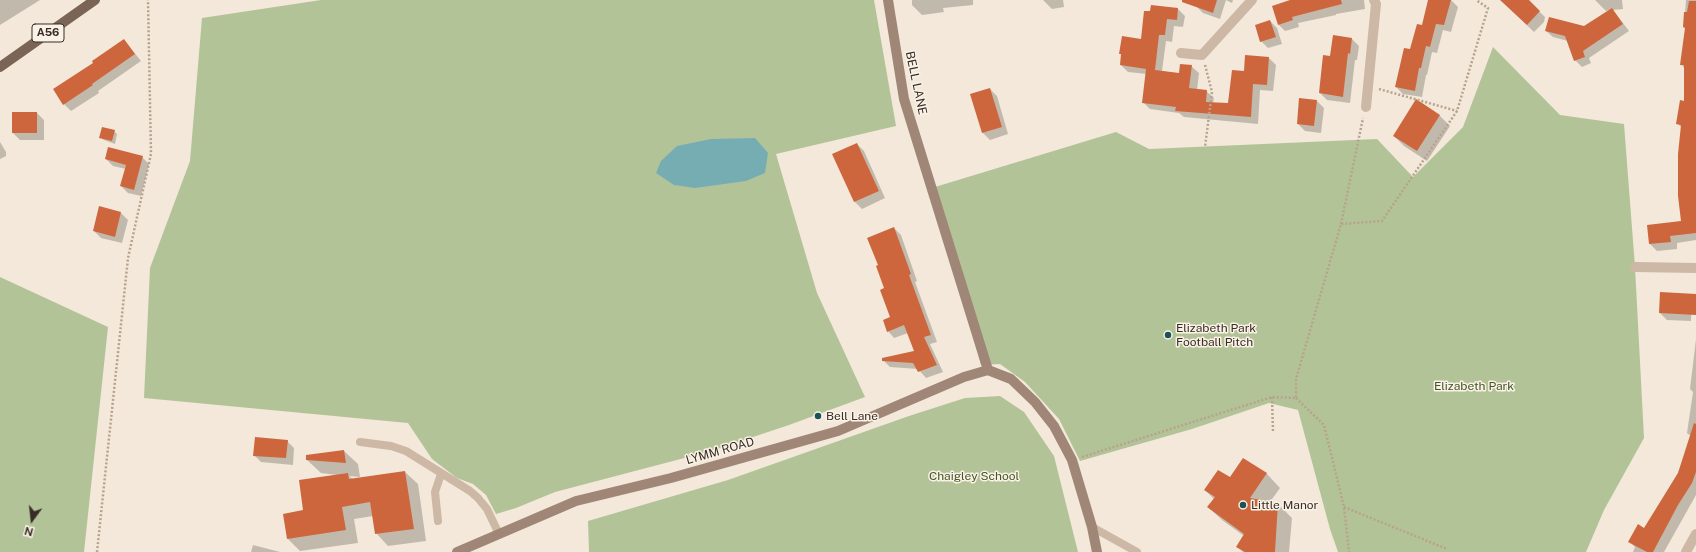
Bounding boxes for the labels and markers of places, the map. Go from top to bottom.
place label: Elizabeth Park Football Pitch [1176,321,1256,349]
marker: Elizabeth Park Football Pitch [1163,330,1173,340]
place label: Bell Lane [826,409,878,423]
marker: Bell Lane [813,411,823,421]
place label: Little Manor [1251,498,1318,512]
marker: Little Manor [1238,500,1248,510]

